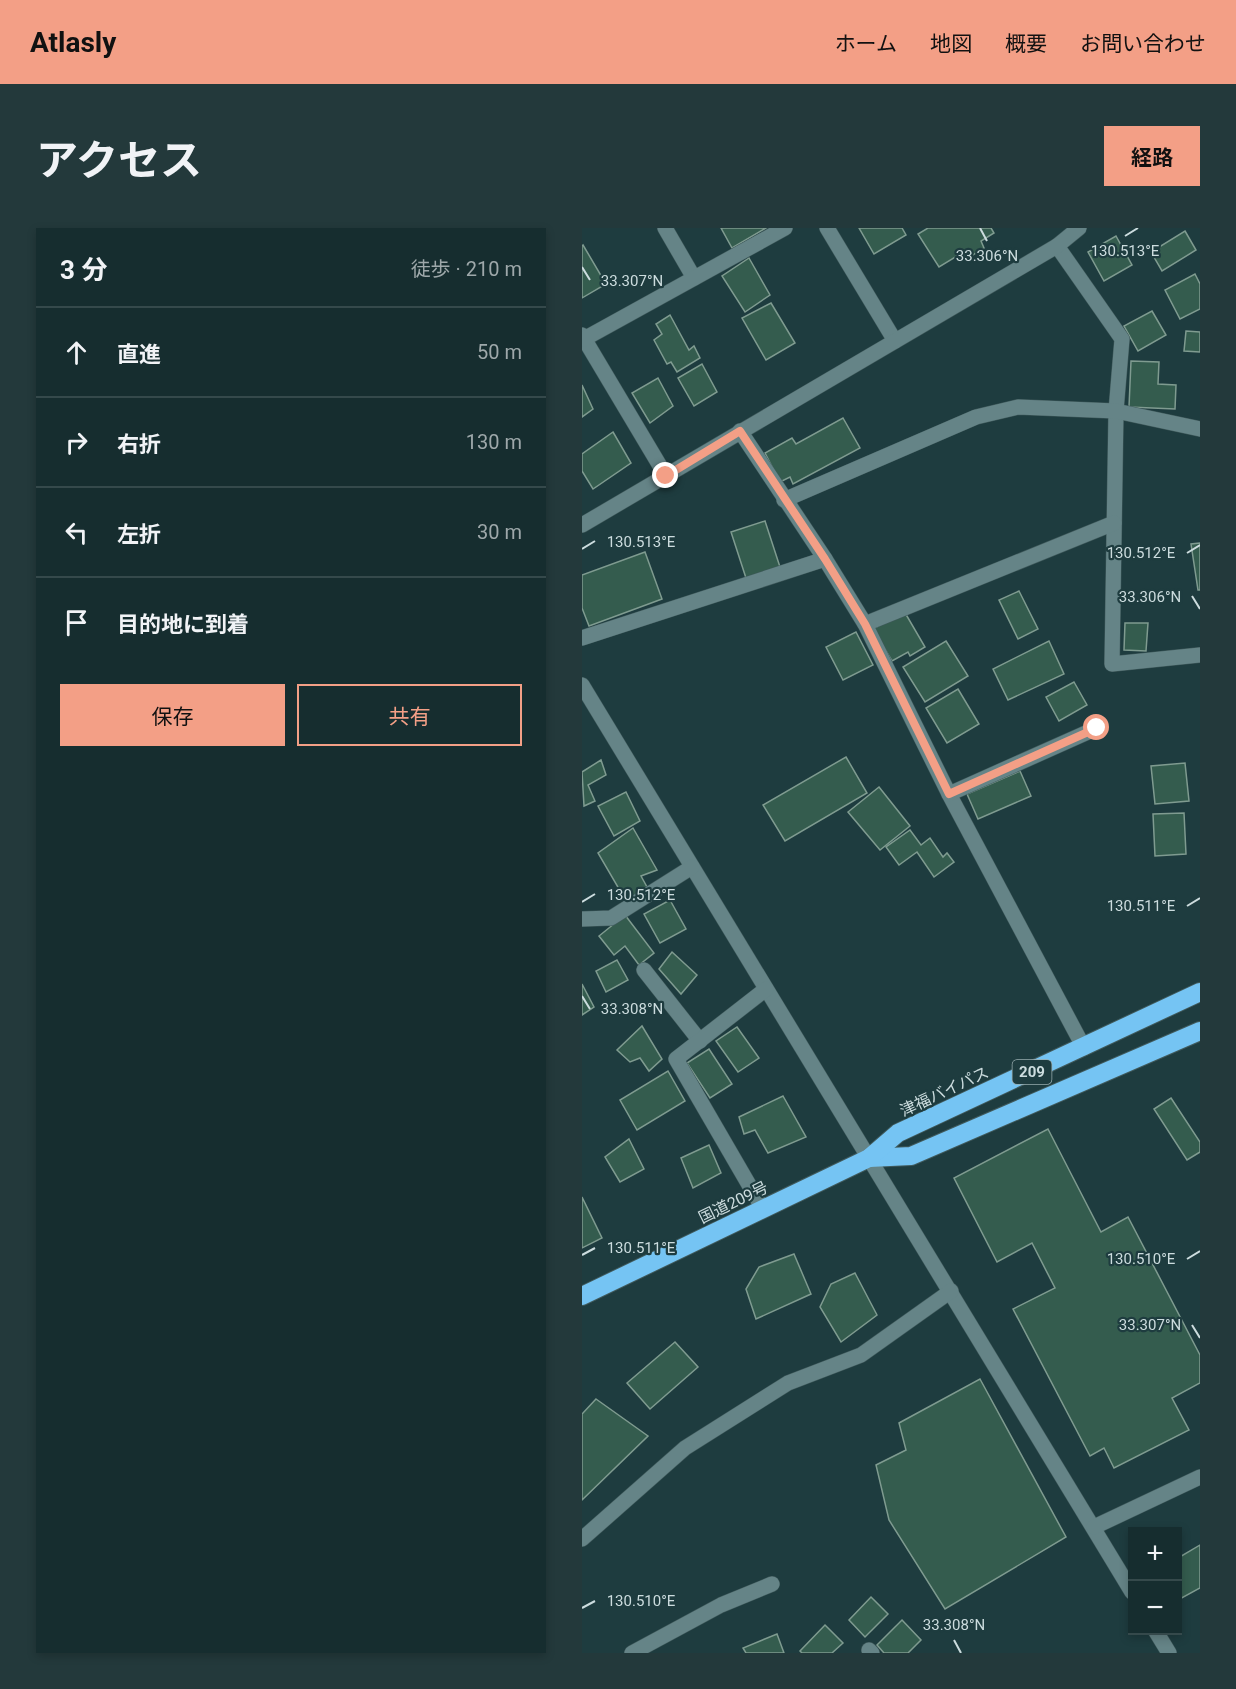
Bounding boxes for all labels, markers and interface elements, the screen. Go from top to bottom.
text: Atlasly [30,26,116,59]
text: ホーム [835,32,897,56]
text: 地図 [930,32,972,56]
text: 概要 [1005,32,1047,56]
text: お問い合わせ [1080,32,1206,56]
button: 経路 [1104,126,1200,186]
text: アクセス [36,136,202,185]
text: 130.513°E [1091,242,1160,260]
text: 33.306°N [956,247,1018,265]
text: 3 分 [60,255,107,285]
text: 徒歩 · 210 m [411,257,522,281]
text: 33.307°N [601,272,663,290]
icon: ahead [60,336,93,369]
text: 50 m [477,340,522,364]
text: 直進 [117,342,161,367]
icon: right [60,426,93,459]
text: 130 m [466,430,522,454]
text: 右折 [117,432,161,457]
route end [652,462,678,488]
icon: left [60,516,93,549]
text: 30 m [477,520,522,544]
text: 左折 [117,522,161,547]
text: 130.513°E [607,533,676,551]
text: 130.512°E [1107,544,1176,562]
text: 33.306°N [1119,588,1181,606]
icon: arrive [60,606,93,639]
text: 目的地に到着 [117,612,249,637]
button: 保存 [60,684,285,746]
button: 共有 [297,684,522,746]
route start [1083,714,1109,740]
text: 130.512°E [607,886,676,904]
text: 130.511°E [1107,897,1176,915]
text: 33.308°N [601,1000,663,1018]
road number: 209 [1012,1060,1052,1084]
street label: 津福バイパス [897,1063,992,1120]
street label: 国道209号 [695,1177,771,1227]
text: 130.511°E [607,1239,676,1257]
text: 130.510°E [1107,1250,1176,1268]
text: 33.307°N [1119,1316,1181,1334]
map controls [1128,1527,1182,1635]
button: + [1128,1527,1182,1581]
button: − [1128,1581,1182,1635]
text: 130.510°E [607,1592,676,1610]
text: 33.308°N [923,1616,985,1634]

